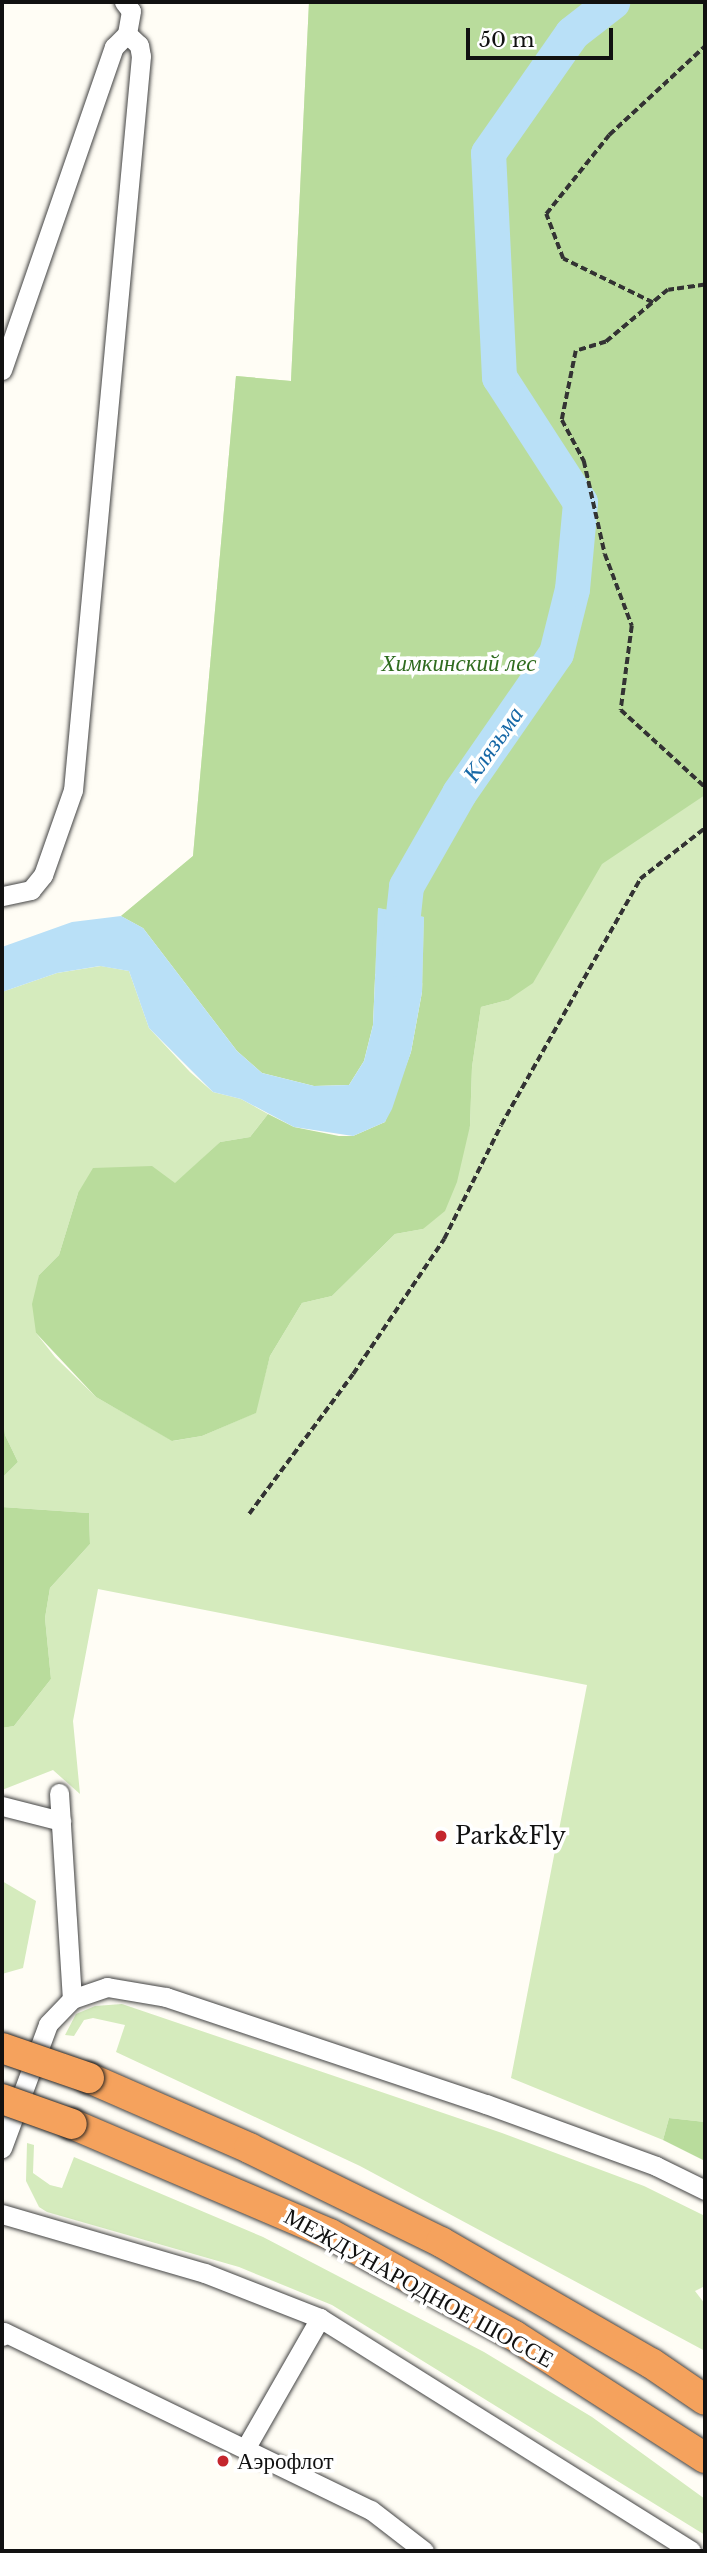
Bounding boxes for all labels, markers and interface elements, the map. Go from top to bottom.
scale bar [469,14,616,58]
text: 50 m [479,27,534,53]
park label: Химкинский лес [382,649,536,677]
water label: Клязьма [457,701,529,787]
place label: Park&Fly [455,1822,566,1850]
marker: Park&Fly [433,1828,449,1844]
street label: МЕЖДУНАРОДНОЕ ШОССЕ [280,2202,558,2374]
place label: Аэрофлот [237,2447,334,2475]
marker: Аэрофлот [215,2453,231,2469]

